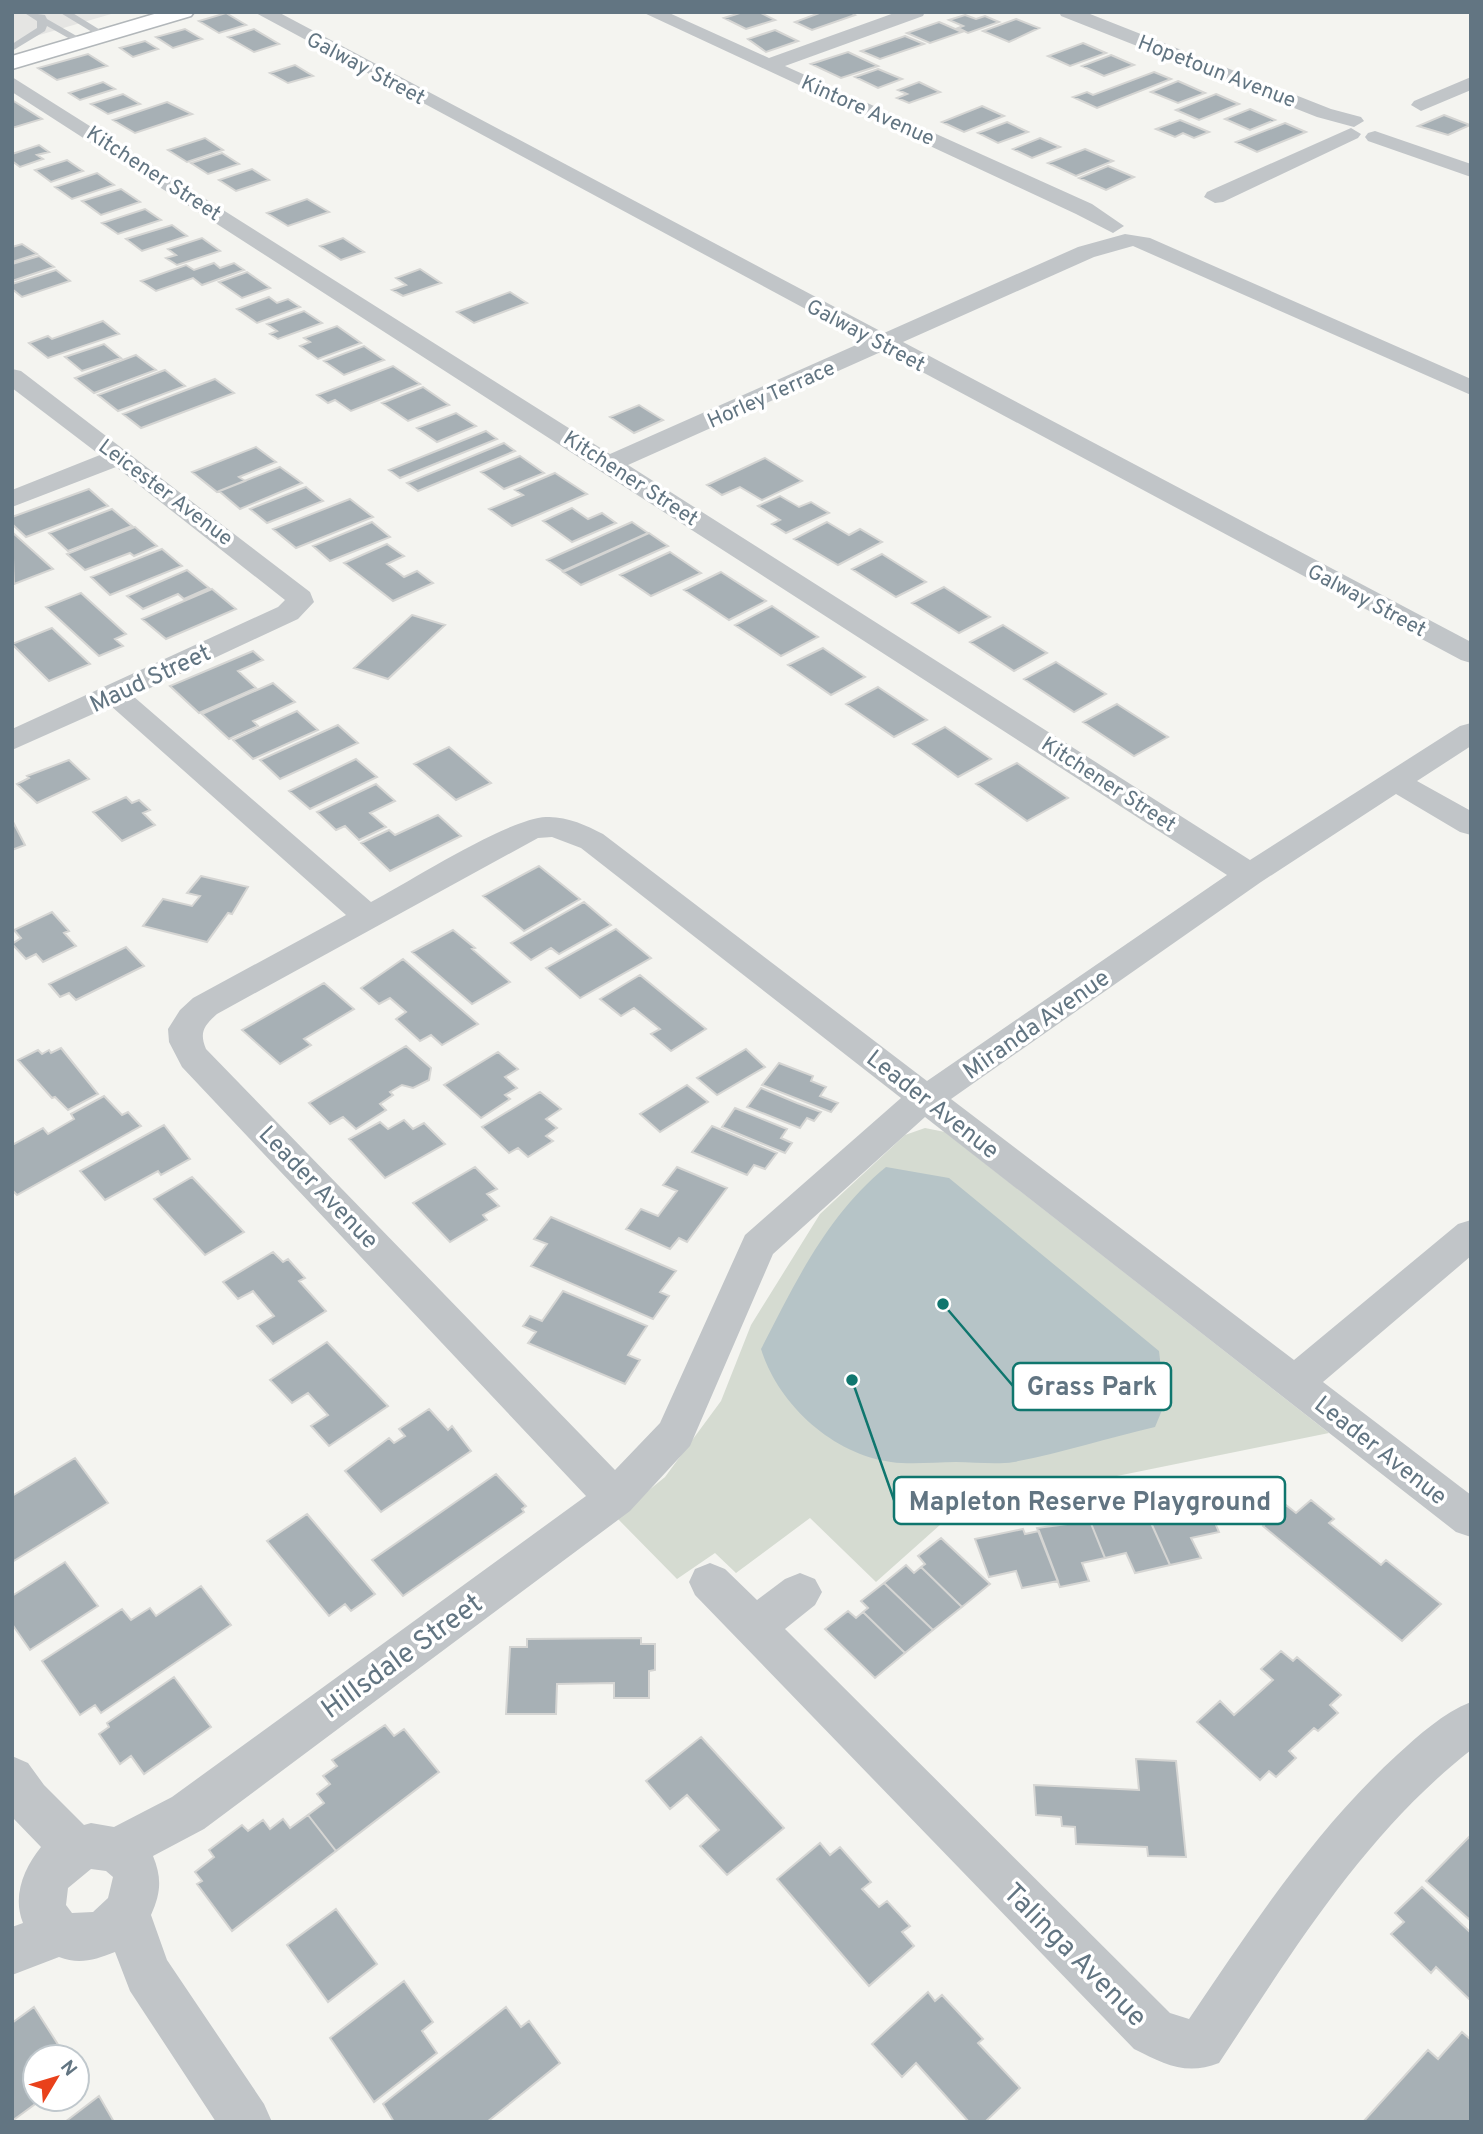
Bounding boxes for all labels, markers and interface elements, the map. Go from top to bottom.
street label: Galway Street [301,27,429,112]
street label: Hopetoun Avenue [1134,30,1299,115]
street label: Kintore Avenue [796,70,938,153]
street label: Kitchener Street [81,121,226,228]
street label: Galway Street [801,294,929,379]
street label: Horley Terrace [704,355,840,436]
street label: Kitchener Street [558,426,703,533]
street label: Leicester Avenue [92,434,238,553]
street label: Galway Street [1302,559,1430,644]
street label: Maud Street [86,639,216,721]
street label: Kitchener Street [1036,732,1181,839]
street label: Miranda Avenue [958,964,1116,1087]
street label: Leader Avenue [859,1044,1004,1167]
street label: Leader Avenue [251,1120,384,1256]
callout: Grass Park [1013,1363,1171,1410]
text: Grass Park [1027,1372,1157,1405]
street label: Leader Avenue [1307,1390,1452,1513]
callout: Mapleton Reserve Playground [894,1477,1285,1524]
text: Mapleton Reserve Playground [909,1487,1271,1520]
street label: Hillsdale Street [315,1587,491,1728]
street label: Talinga Avenue [994,1876,1154,2036]
north arrow [21,2043,91,2113]
text: N [54,2056,81,2082]

